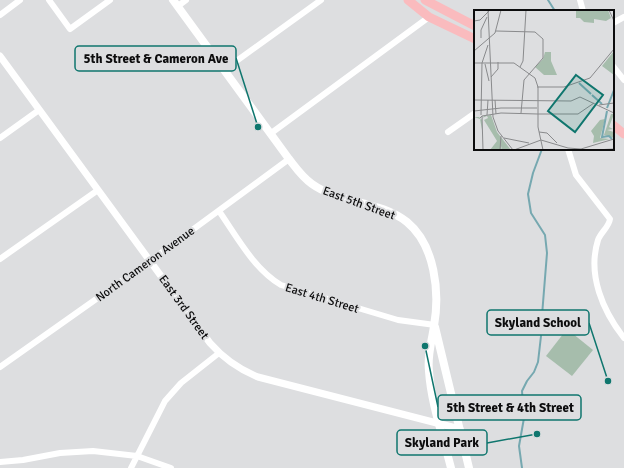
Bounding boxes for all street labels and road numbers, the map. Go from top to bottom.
street label: East 5th Street [321,183,397,224]
street label: North Cameron Avenue [93,224,198,305]
street label: East 3rd Street [155,272,212,342]
street label: East 4th Street [283,280,360,317]

